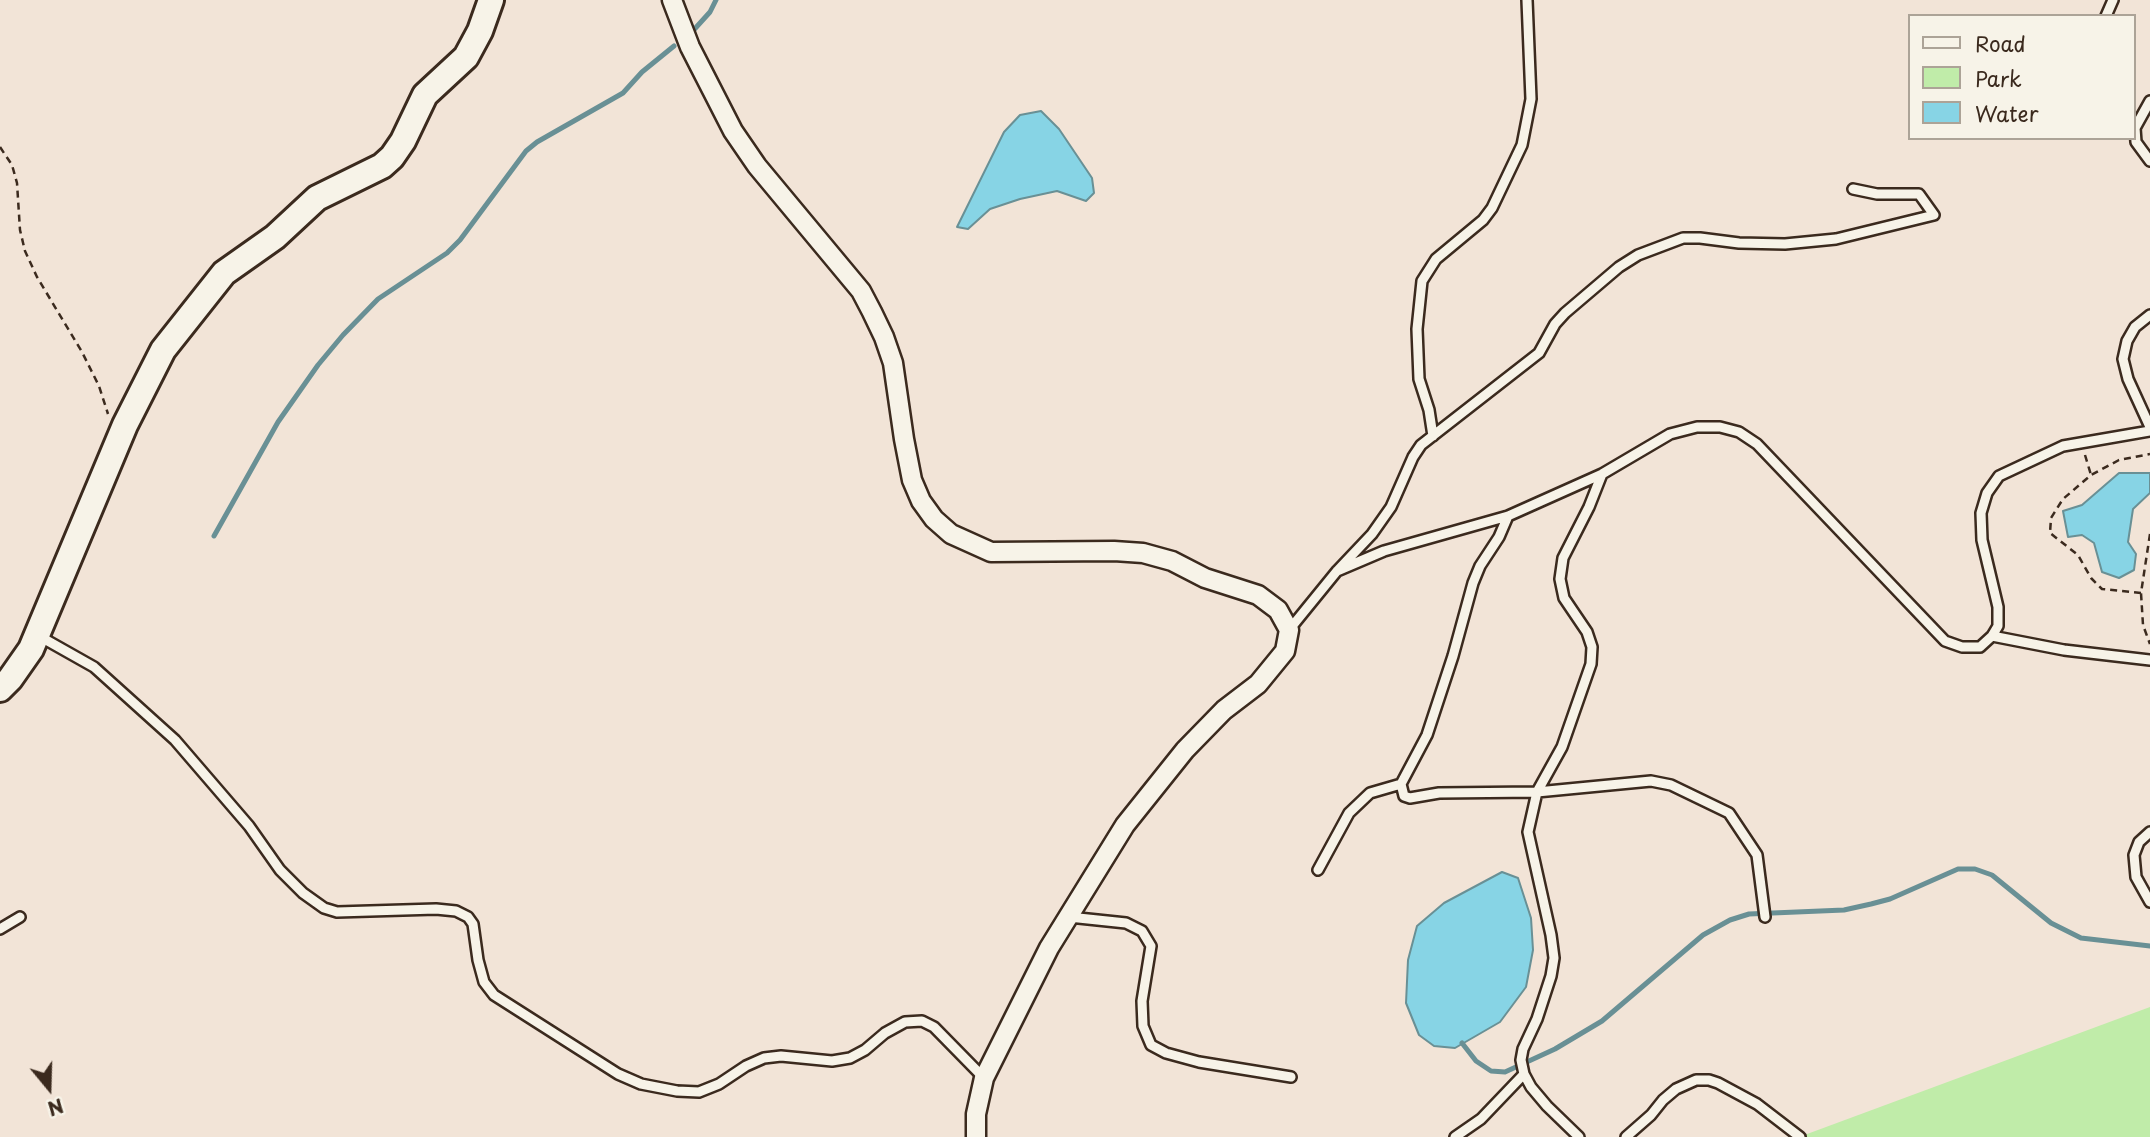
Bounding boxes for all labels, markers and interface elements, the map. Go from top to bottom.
legend [1909,14,2136,140]
text: Road [1975,27,2026,59]
text: Park [1975,62,2022,94]
text: Water [1975,97,2038,129]
north arrow [14,1053,84,1123]
text: N [44,1092,68,1124]

